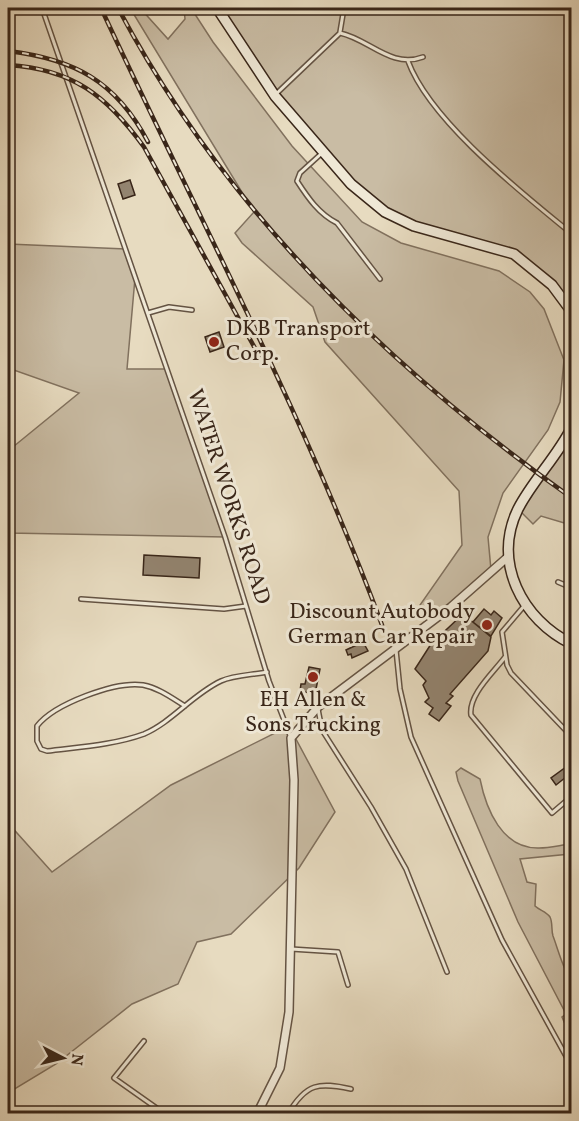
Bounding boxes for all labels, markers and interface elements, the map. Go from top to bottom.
place label: DKB Transport Corp. [226,314,371,370]
marker: DKB Transport Corp. [207,335,221,349]
street label: WATER WORKS ROAD [179,385,277,609]
place label: Discount Autobody German Car Repair [288,597,475,653]
marker: Discount Autobody German Car Repair [480,618,494,632]
marker: EH Allen & Sons Trucking [306,670,320,684]
place label: EH Allen & Sons Trucking [245,685,381,741]
north arrow [33,1028,93,1088]
text: N [64,1052,88,1067]

